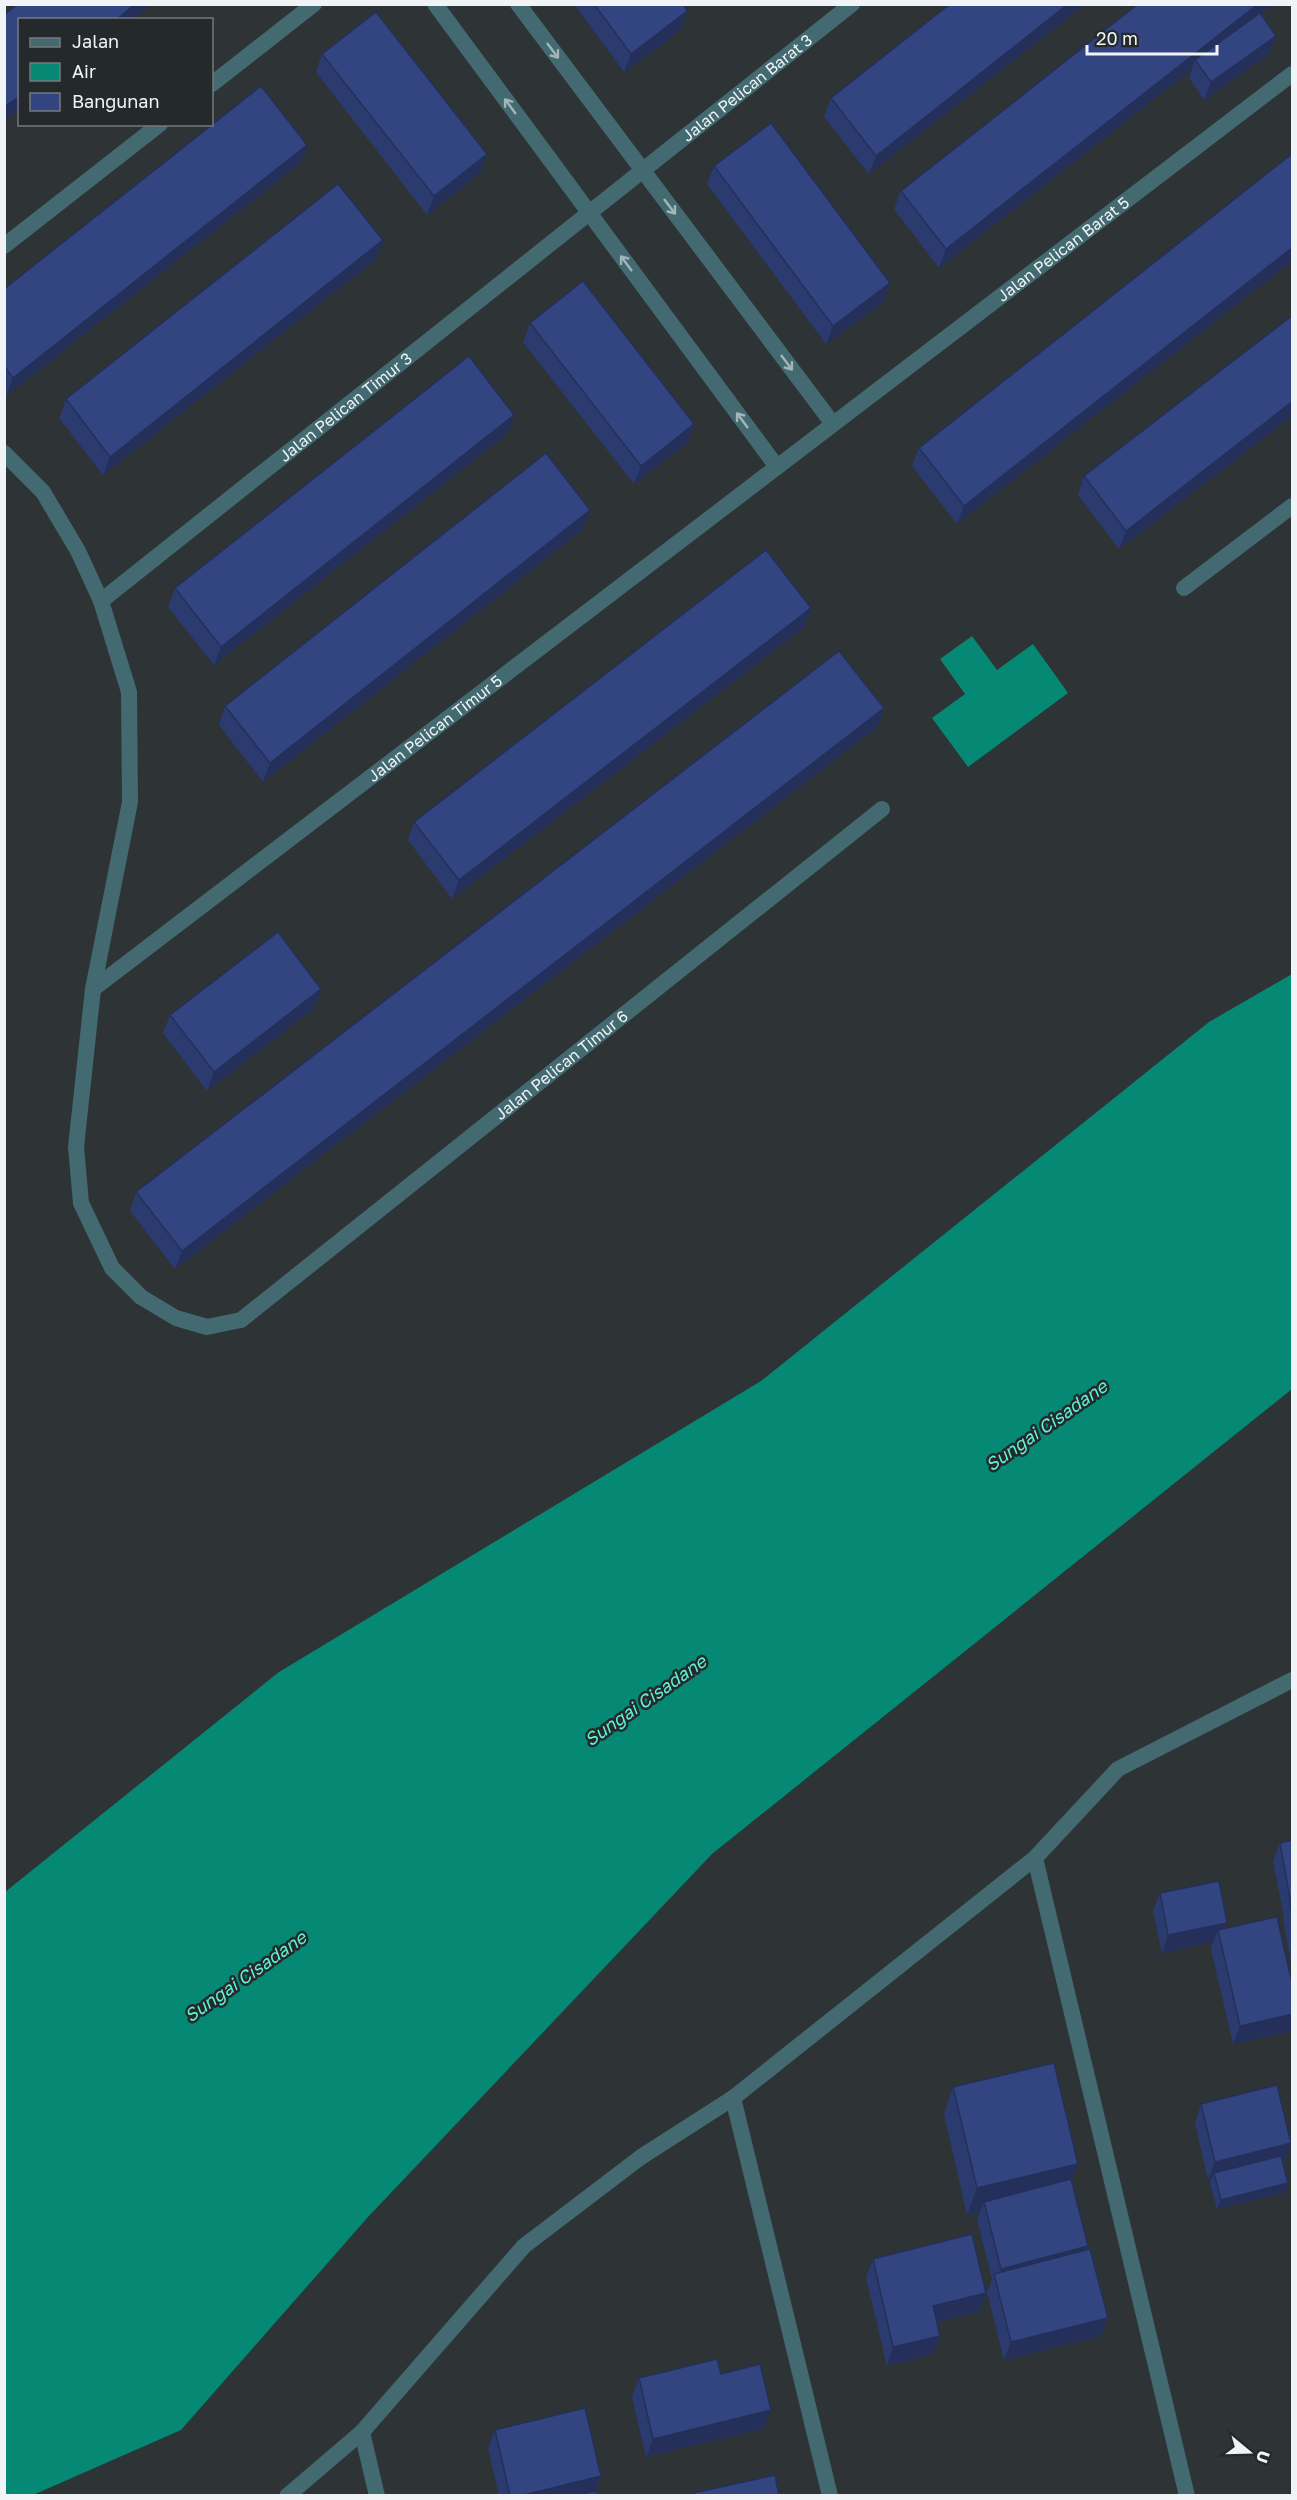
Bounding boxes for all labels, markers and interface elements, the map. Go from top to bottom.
legend [18,18,213,126]
scale bar [1087,18,1218,56]
text: 20 m [1096,27,1138,49]
text: Jalan [72,30,119,52]
street label: Jalan Pelican Barat 3 [677,30,816,146]
one-way arrow [547,43,559,59]
text: Air [72,60,96,82]
text: Bangunan [72,90,160,112]
one-way arrow [504,99,517,115]
street label: Jalan Pelican Barat 5 [993,192,1133,306]
one-way arrow [664,199,676,215]
one-way arrow [620,256,633,272]
street label: Jalan Pelican Timur 3 [275,348,416,466]
one-way arrow [781,355,793,371]
one-way arrow [736,412,749,428]
street label: Jalan Pelican Timur 5 [363,670,506,786]
street label: Jalan Pelican Timur 6 [491,1006,632,1124]
water label: Sungai Cisadane [981,1374,1112,1475]
water label: Sungai Cisadane [580,1649,711,1750]
water label: Sungai Cisadane [180,1925,311,2026]
north arrow [1219,2422,1279,2482]
text: U [1252,2448,1275,2466]

